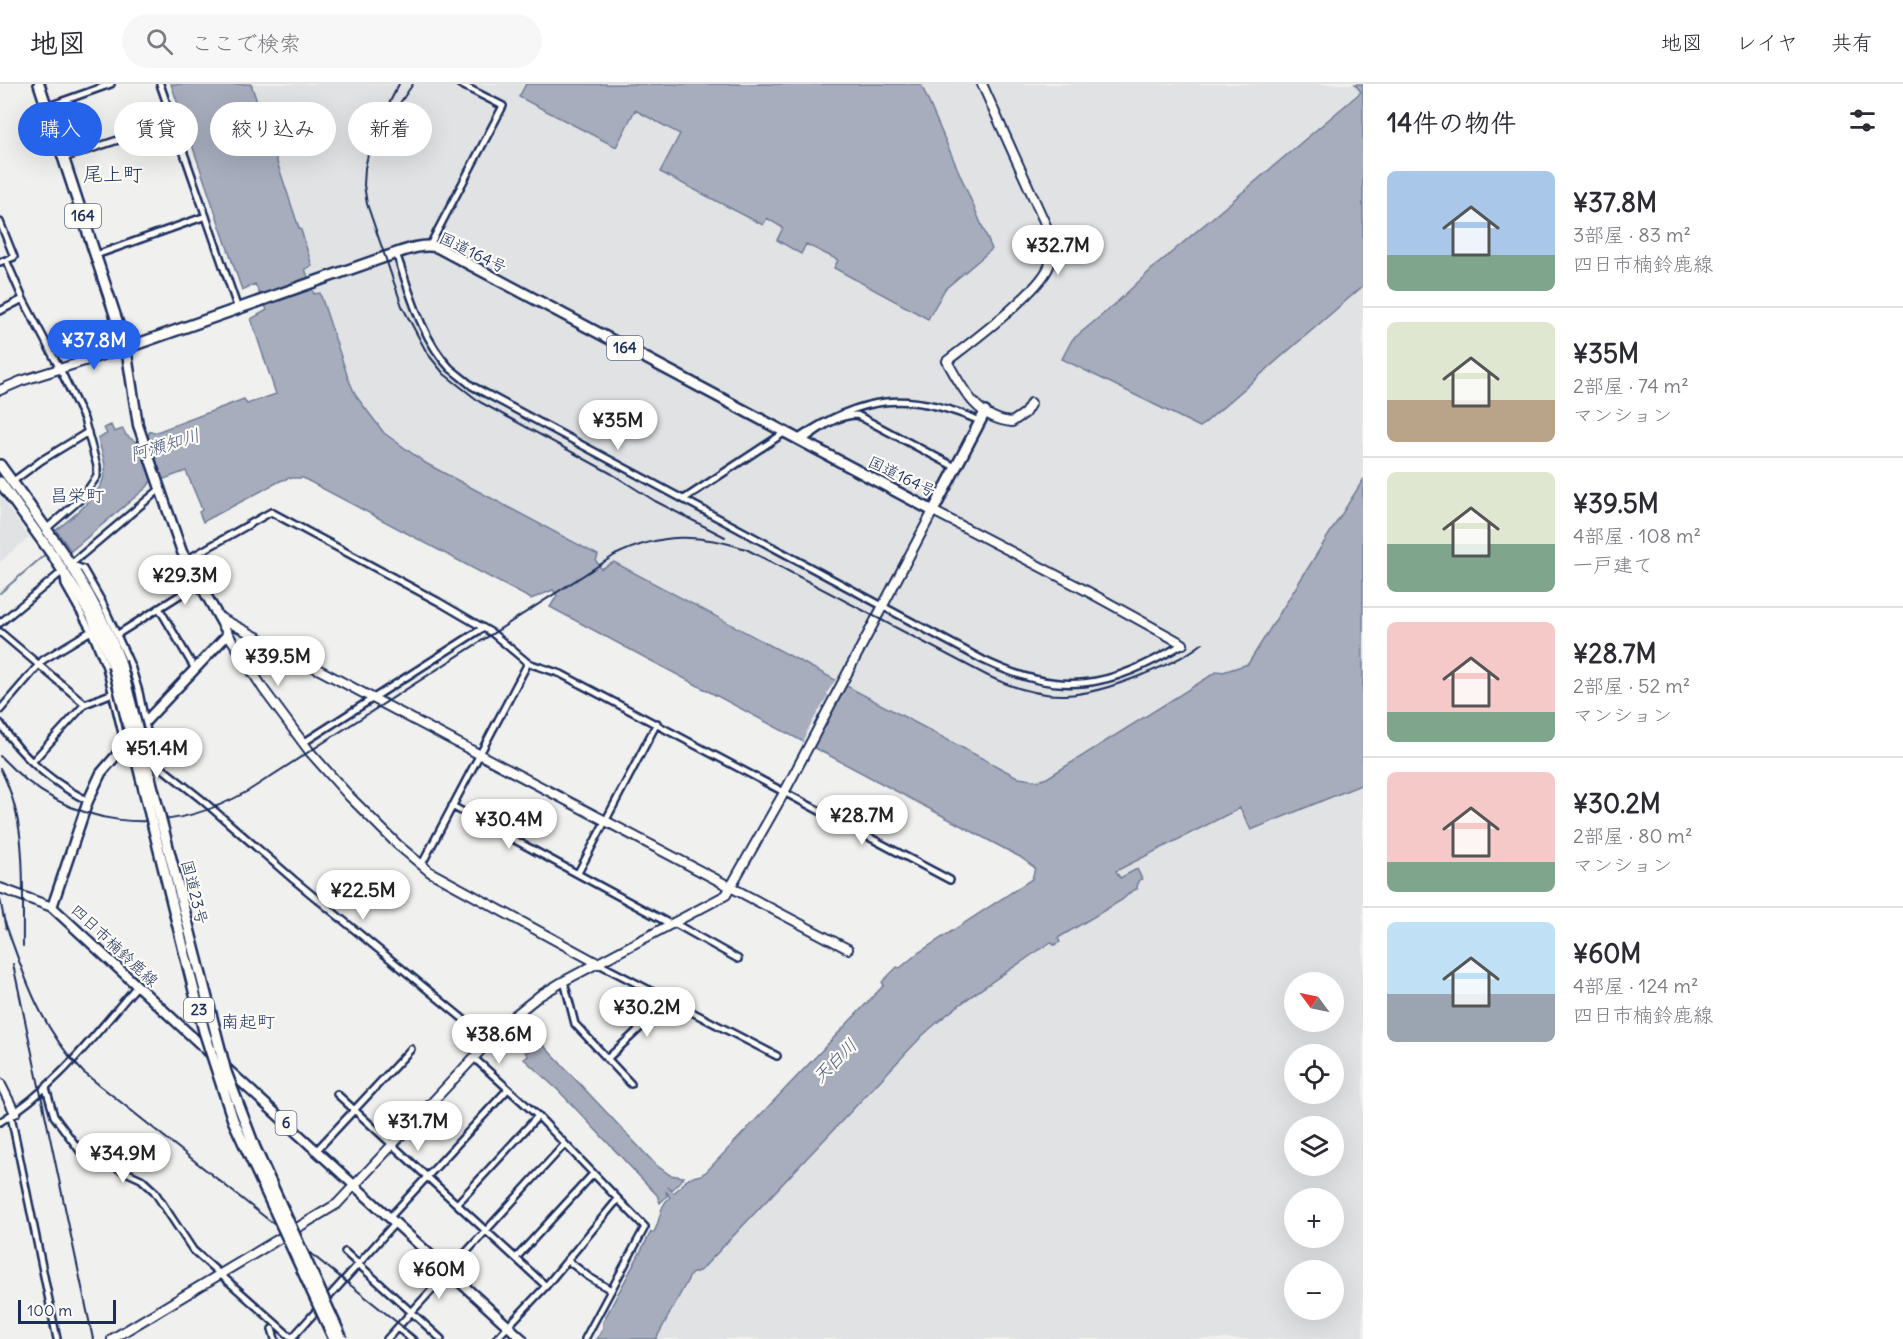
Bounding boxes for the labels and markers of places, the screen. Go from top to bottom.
pin: ¥32.7M [1009,225,1107,276]
pin: ¥37.8M [45,320,143,371]
pin: ¥35M [582,400,654,451]
pin: ¥29.3M [136,555,234,606]
pin: ¥39.5M [229,636,327,687]
pin: ¥51.4M [108,728,206,779]
pin: ¥28.7M [813,795,911,846]
pin: ¥30.4M [460,799,558,850]
pin: ¥22.5M [314,870,412,921]
pin: ¥30.2M [598,987,696,1038]
pin: ¥38.6M [450,1014,548,1065]
pin: ¥31.7M [369,1101,467,1152]
pin: ¥34.9M [74,1133,172,1184]
pin: ¥60M [403,1249,475,1300]

